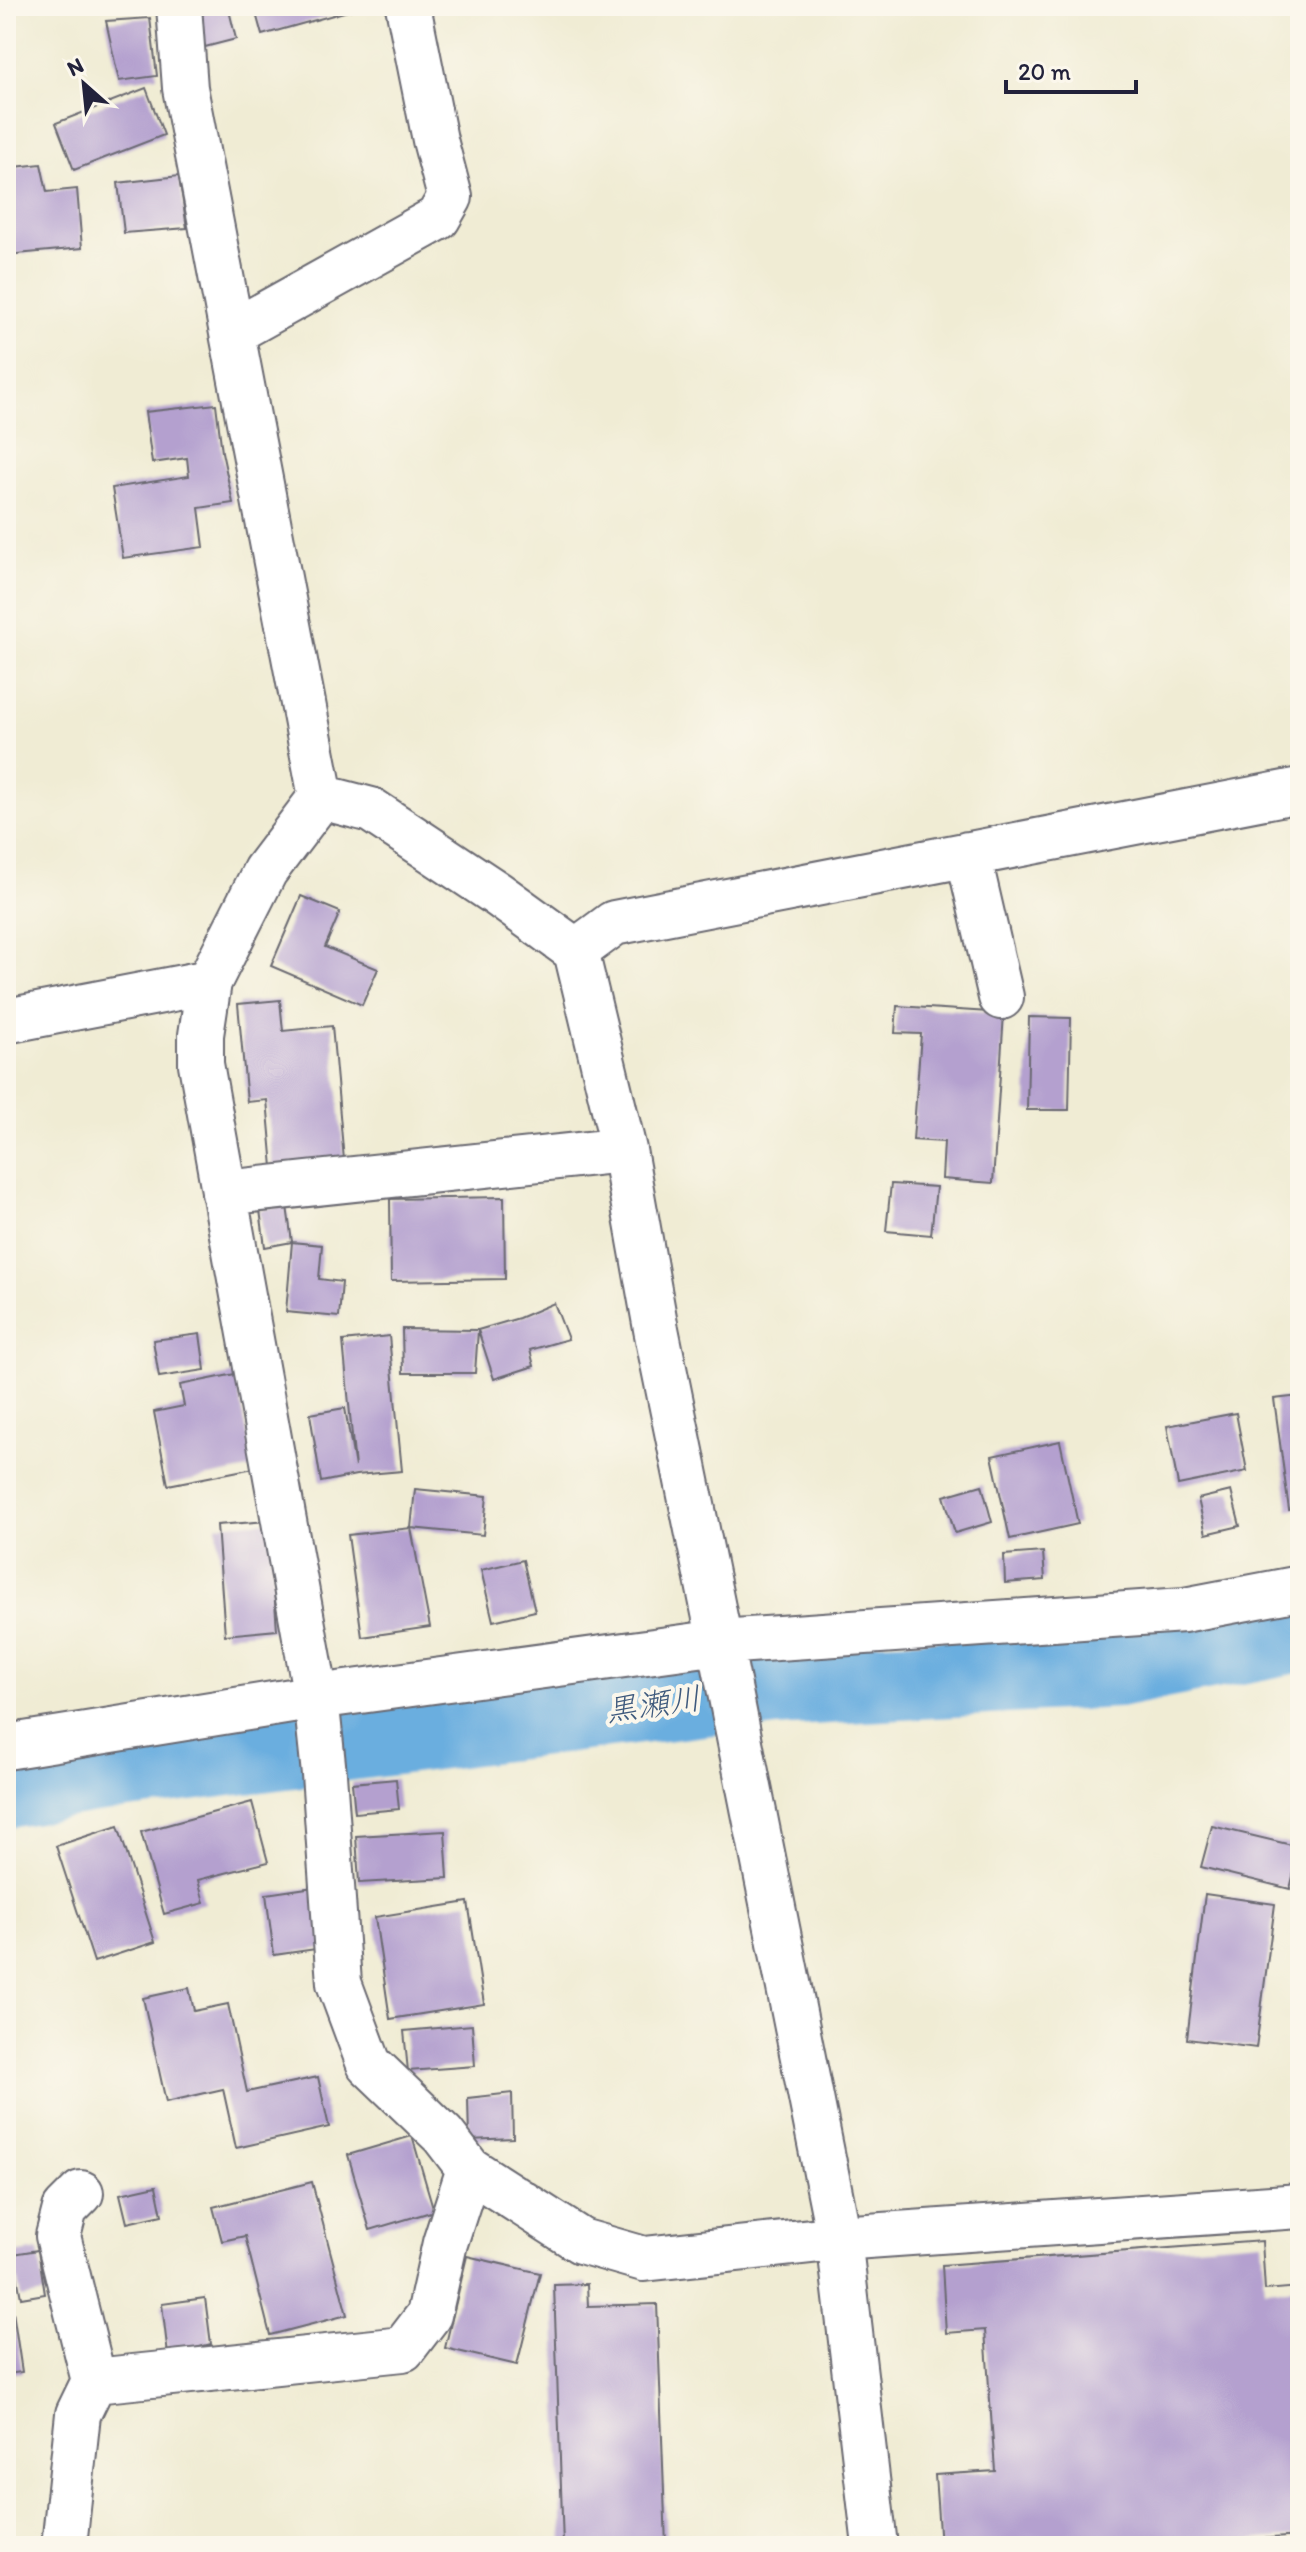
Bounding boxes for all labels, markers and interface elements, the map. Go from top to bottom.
north arrow [44,44,124,124]
scale bar [1006,44,1136,94]
text: N [62,51,88,82]
text: 20 m [1018,57,1071,86]
water label: 黒瀬川 [603,1679,703,1729]

